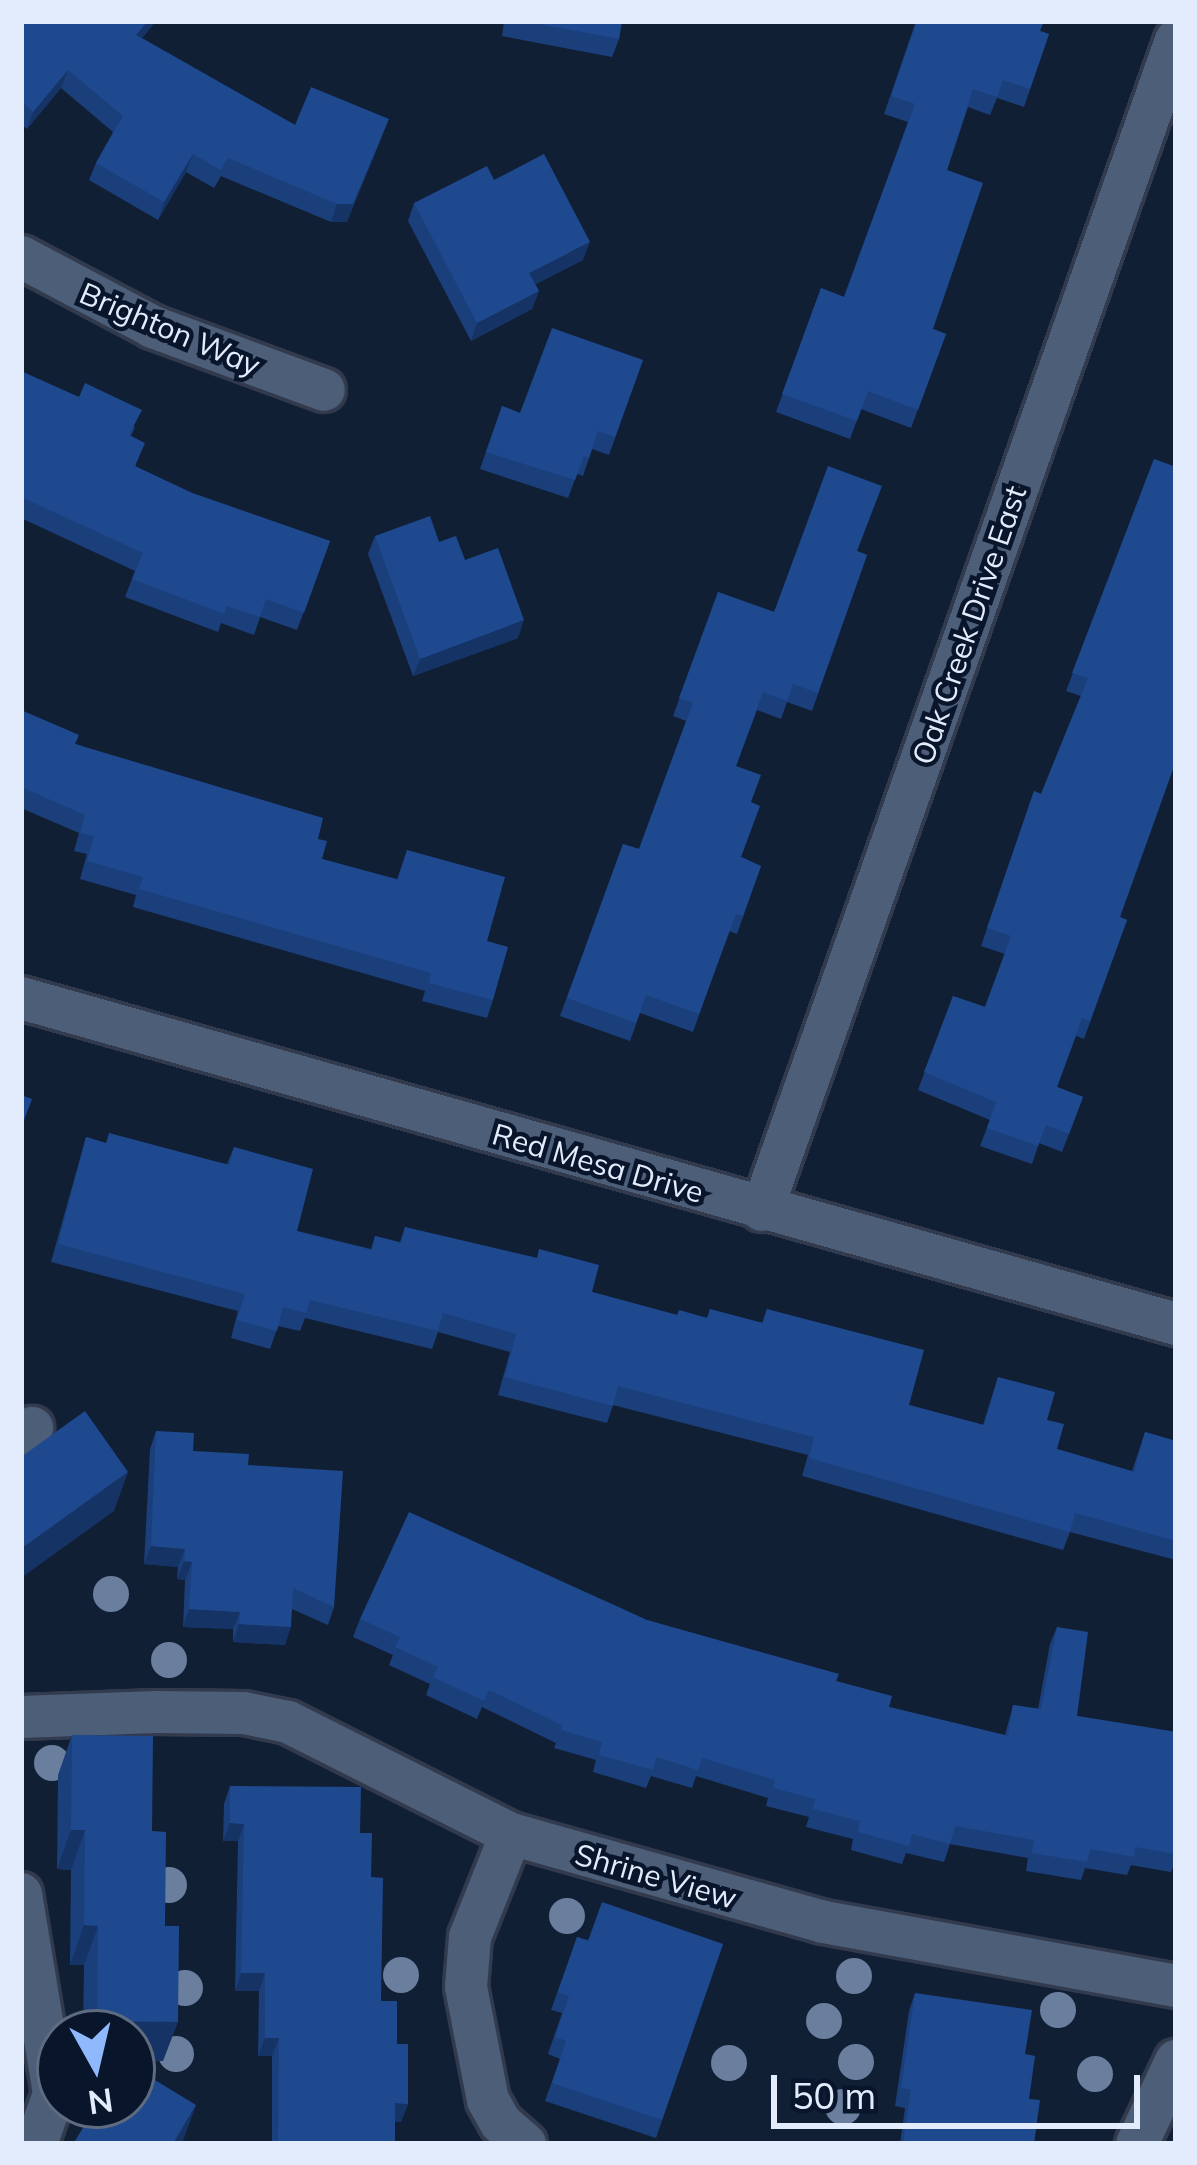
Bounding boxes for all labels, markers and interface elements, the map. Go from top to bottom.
street label: Brighton Way [74,275,266,383]
street label: Oak Creek Drive East [904,481,1034,769]
street label: Red Mesa Drive [488,1116,708,1210]
street label: Shrine View [571,1836,741,1916]
north arrow [36,2009,156,2129]
scale bar [777,2051,1146,2125]
text: 50 m [792,2073,876,2118]
text: N [85,2080,116,2124]

